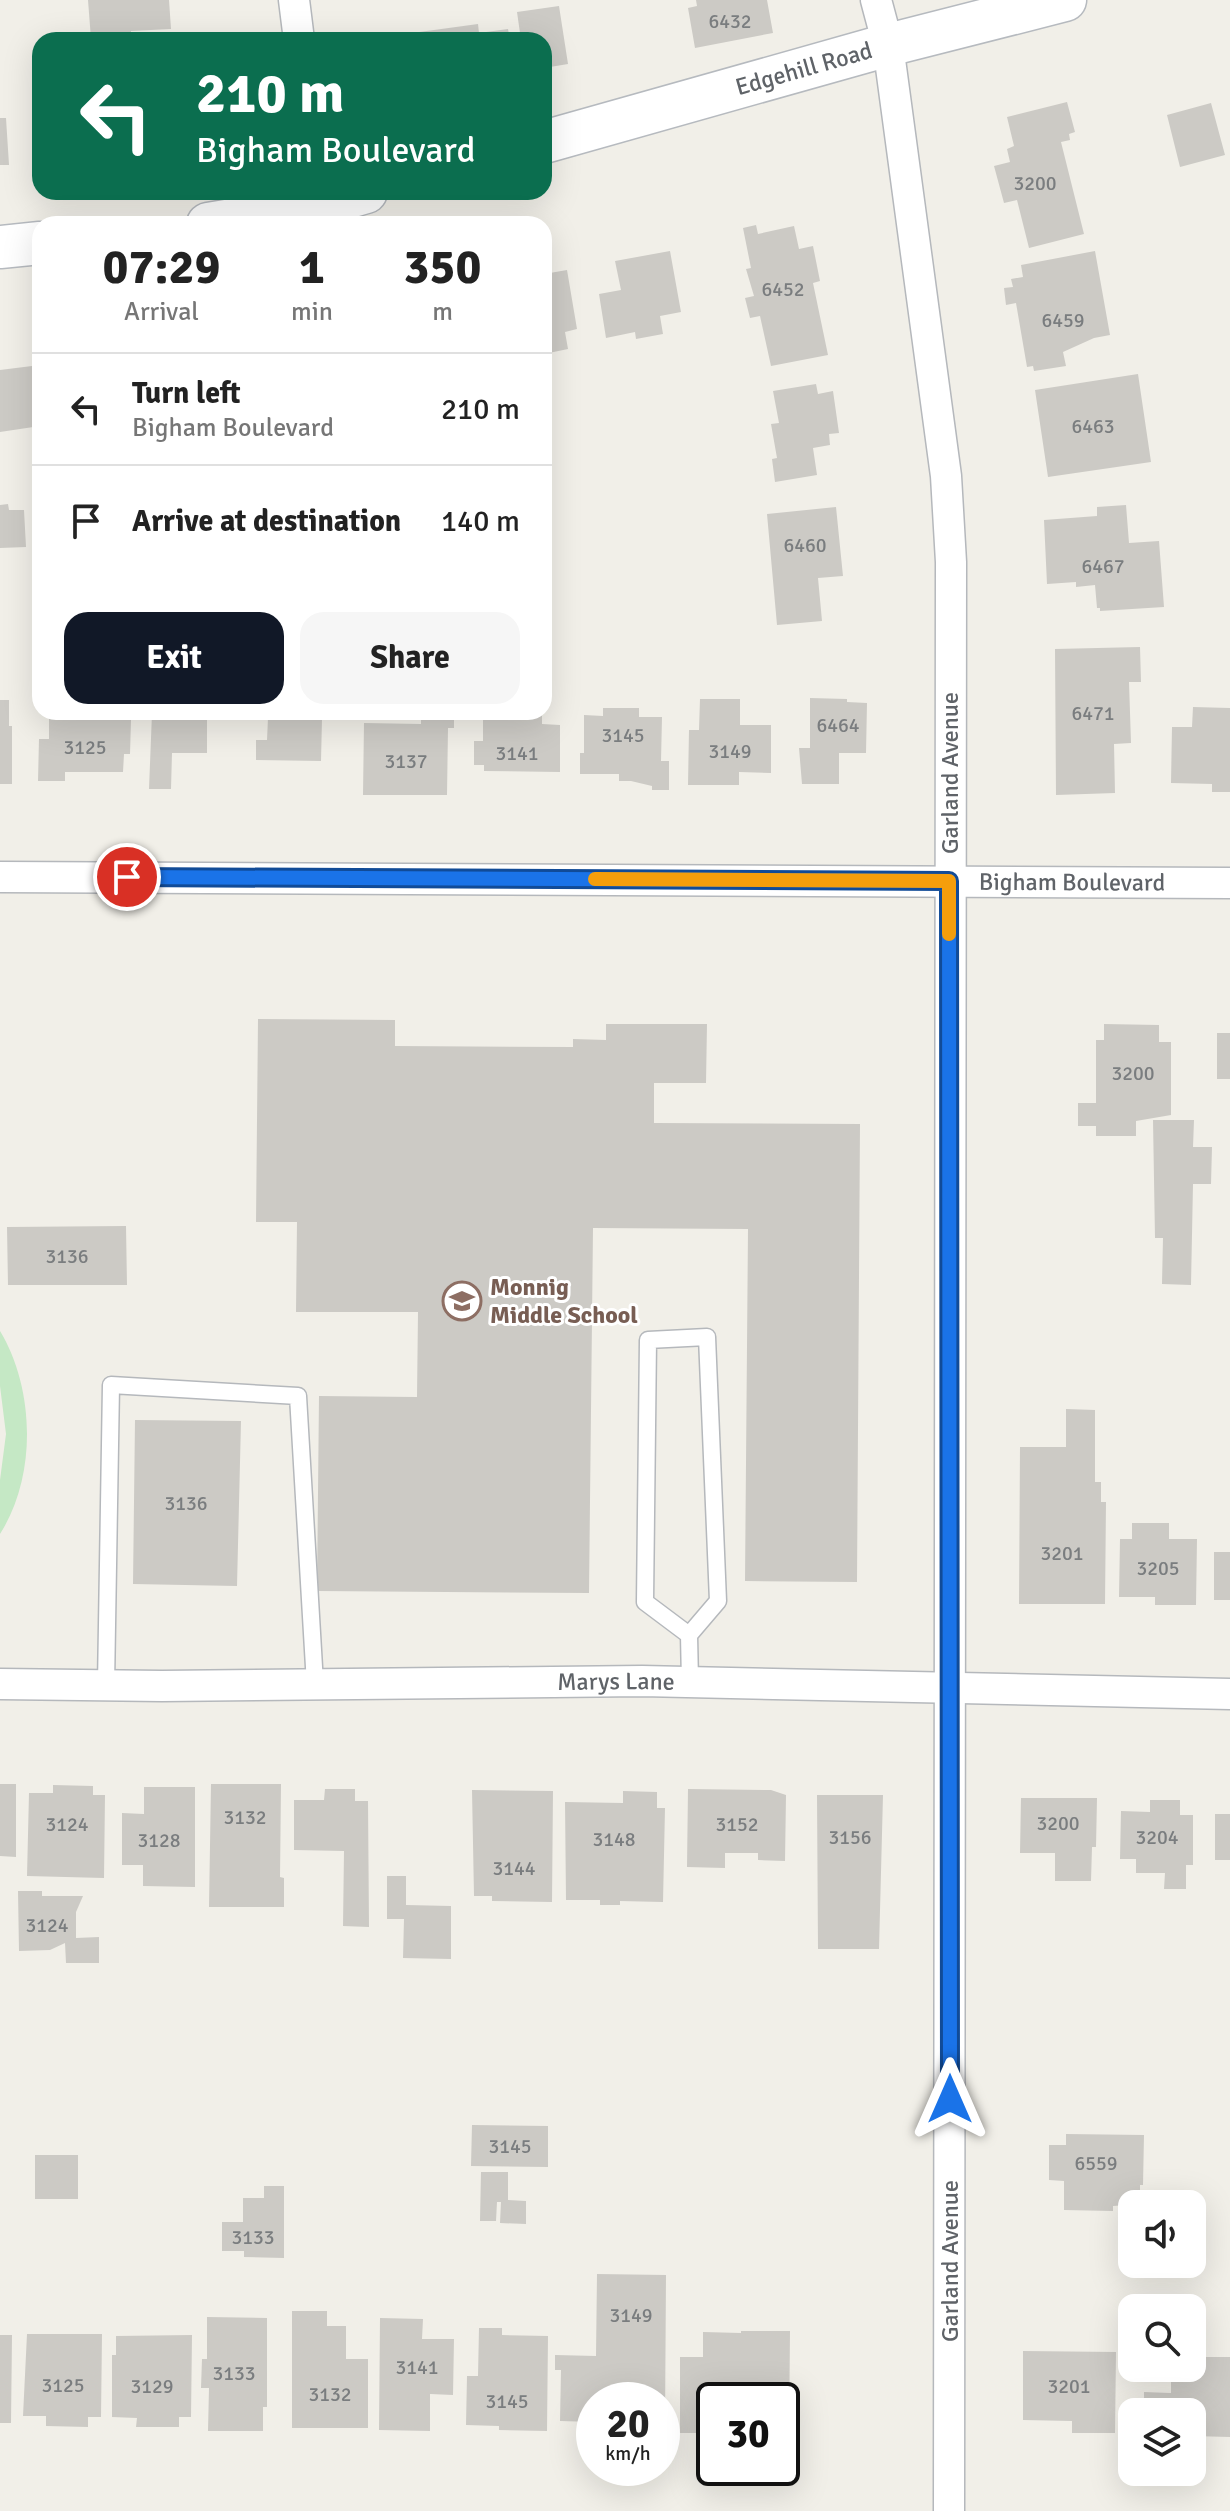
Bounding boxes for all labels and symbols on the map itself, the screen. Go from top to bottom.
house number: 6432 [708,9,752,34]
street label: Edgehill Road [732,35,876,102]
house number: 3200 [1013,171,1057,196]
house number: 6452 [761,277,805,302]
house number: 6459 [1041,308,1085,333]
house number: 6463 [1071,414,1115,439]
house number: 6460 [783,533,827,558]
house number: 6467 [1081,554,1125,579]
street label: Garland Avenue [935,692,965,854]
house number: 6471 [1071,701,1115,726]
house number: 6464 [816,713,860,738]
house number: 3145 [601,723,645,748]
house number: 3125 [63,735,107,760]
house number: 3149 [708,739,752,764]
house number: 3141 [495,741,539,766]
house number: 3137 [384,749,428,774]
pin [93,843,161,911]
street label: Bigham Boulevard [979,867,1165,898]
house number: 3200 [1111,1061,1155,1086]
house number: 3136 [45,1244,89,1269]
place label: Monnig Middle School [490,1272,638,1330]
school or university icon: Monnig Middle School [441,1280,483,1322]
house number: 3136 [164,1491,208,1516]
house number: 3201 [1040,1541,1084,1566]
house number: 3205 [1136,1556,1180,1581]
street label: Marys Lane [557,1666,675,1697]
house number: 3132 [223,1805,267,1830]
house number: 3200 [1036,1811,1080,1836]
house number: 3124 [45,1812,89,1837]
house number: 3152 [715,1812,759,1837]
house number: 3156 [828,1825,872,1850]
house number: 3204 [1135,1825,1179,1850]
house number: 3148 [592,1827,636,1852]
house number: 3128 [137,1828,181,1853]
house number: 3144 [492,1856,536,1881]
house number: 3124 [25,1913,69,1938]
position arrow [908,2057,992,2141]
house number: 3145 [488,2134,532,2159]
house number: 6559 [1074,2151,1118,2176]
street label: Garland Avenue [935,2180,965,2342]
house number: 3133 [231,2225,275,2250]
house number: 3149 [609,2303,653,2328]
house number: 3141 [395,2355,439,2380]
house number: 3133 [212,2361,256,2386]
house number: 3125 [41,2373,85,2398]
house number: 3129 [130,2374,174,2399]
house number: 3201 [1047,2374,1091,2399]
house number: 3132 [308,2382,352,2407]
speed limit sign: 30 [696,2382,800,2486]
house number: 3145 [485,2389,529,2414]

